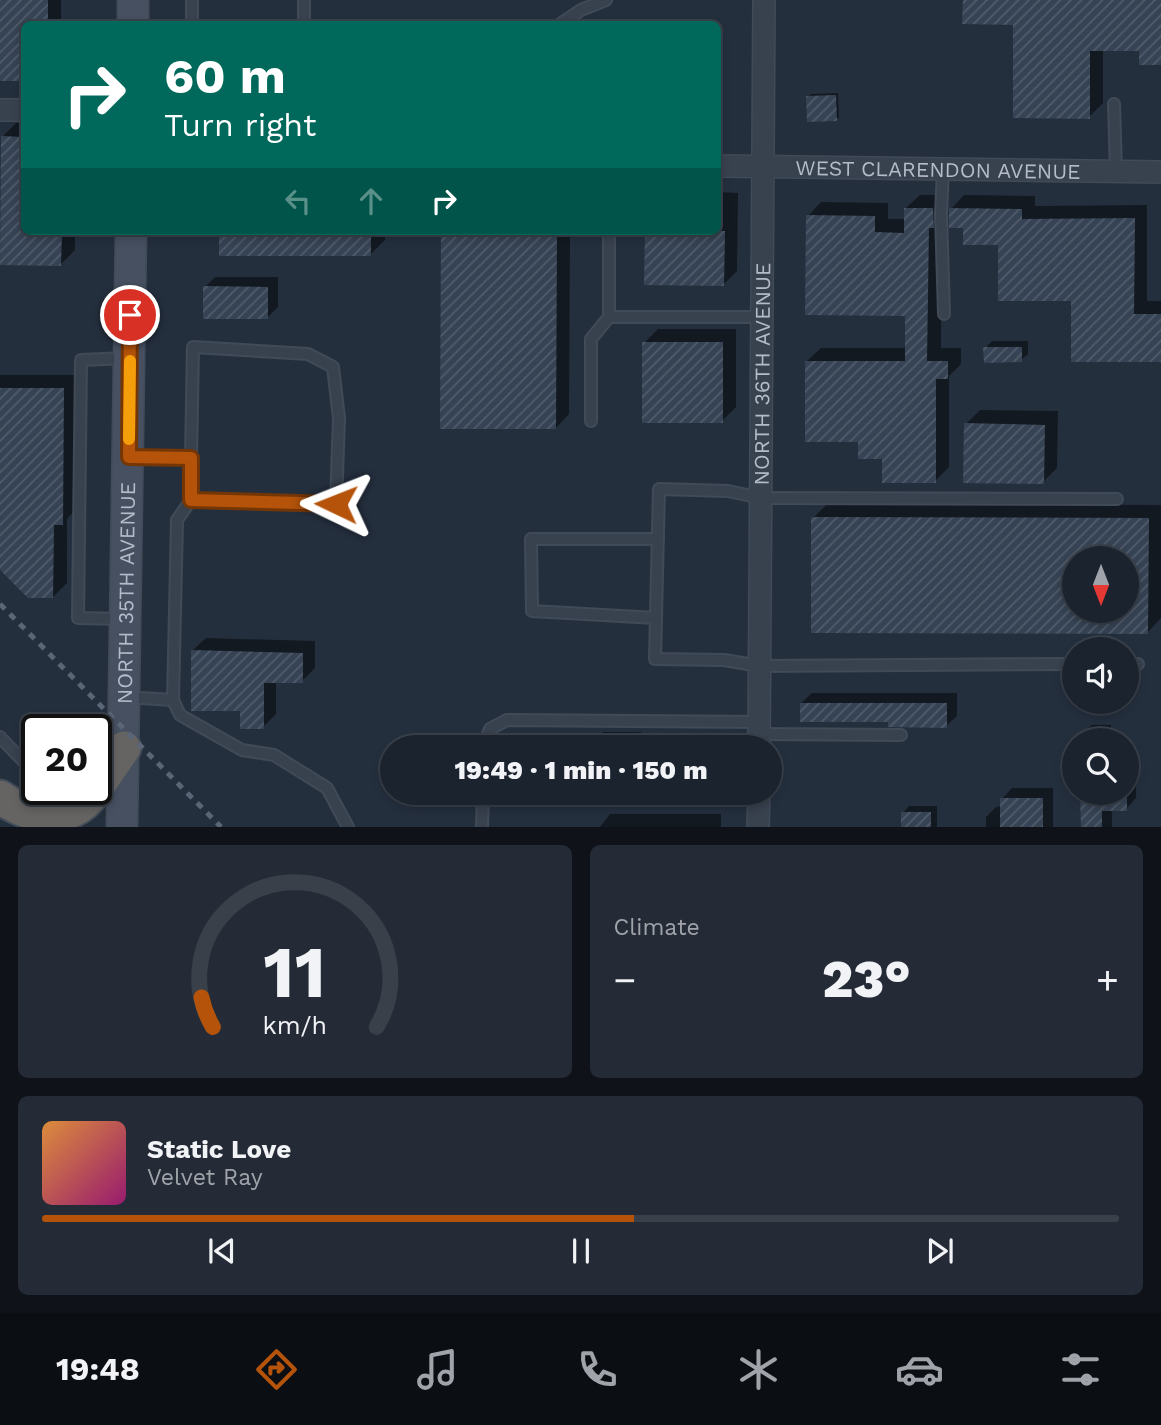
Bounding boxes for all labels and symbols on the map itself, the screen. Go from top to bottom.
street label: WEST CLARENDON AVENUE [795,155,1081,183]
street label: NORTH 36TH AVENUE [748,263,775,485]
pin [100,285,160,345]
position arrow [299,467,373,541]
street label: NORTH 35TH AVENUE [111,482,140,704]
north arrow [1062,546,1139,623]
speed limit sign: 20 [21,714,112,805]

